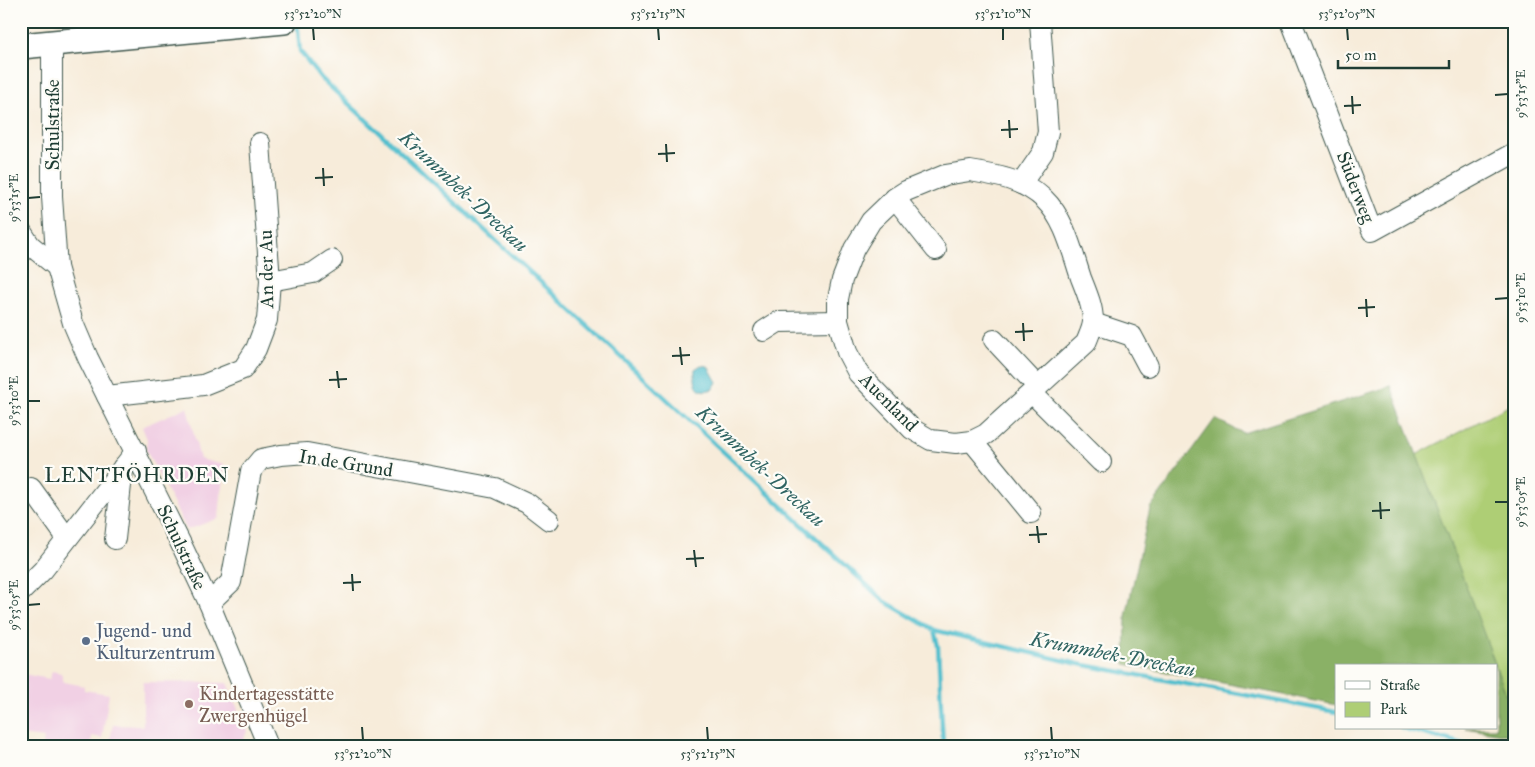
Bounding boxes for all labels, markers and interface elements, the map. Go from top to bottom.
text: 53°52'20"N [284,7,342,21]
text: 53°52'15"N [630,7,686,21]
text: 53°52'10"N [975,7,1031,21]
text: 53°52'05"N [1318,7,1376,21]
scale bar [1338,38,1449,70]
text: 50 m [1345,46,1377,64]
text: 9°53'15"E [1514,69,1528,118]
street label: Schulstraße [41,79,64,171]
water label: Krummbek-Dreckau [394,124,533,257]
street label: Süderweg [1331,148,1380,227]
text: 9°53'15"E [7,173,21,222]
street label: An der Au [254,230,278,309]
text: 9°53'10"E [1514,273,1528,323]
street label: Auenland [854,367,924,437]
text: 9°53'10"E [7,376,21,426]
water label: Krummbek-Dreckau [691,399,830,532]
street label: In de Grund [297,444,395,482]
district label: LENTFÖHRDEN [44,462,230,488]
text: 9°53'05"E [1514,476,1528,527]
street label: Schulstraße [152,501,212,593]
text: 9°53'05"E [7,579,21,630]
place label: Jugend- und Kulturzentrum [94,619,215,664]
water label: Krummbek-Dreckau [1028,626,1197,682]
marker: Jugend- und Kulturzentrum [80,635,92,647]
legend [1335,664,1498,730]
text: Straße [1380,676,1420,694]
place label: Kindertagesstätte Zwergenhügel [199,682,334,728]
marker: Kindertagesstätte Zwergenhügel [183,698,195,710]
text: Park [1380,700,1407,718]
text: 53°52'20"N [334,747,392,761]
text: 53°52'15"N [680,747,736,761]
text: 53°52'10"N [1024,747,1080,761]

